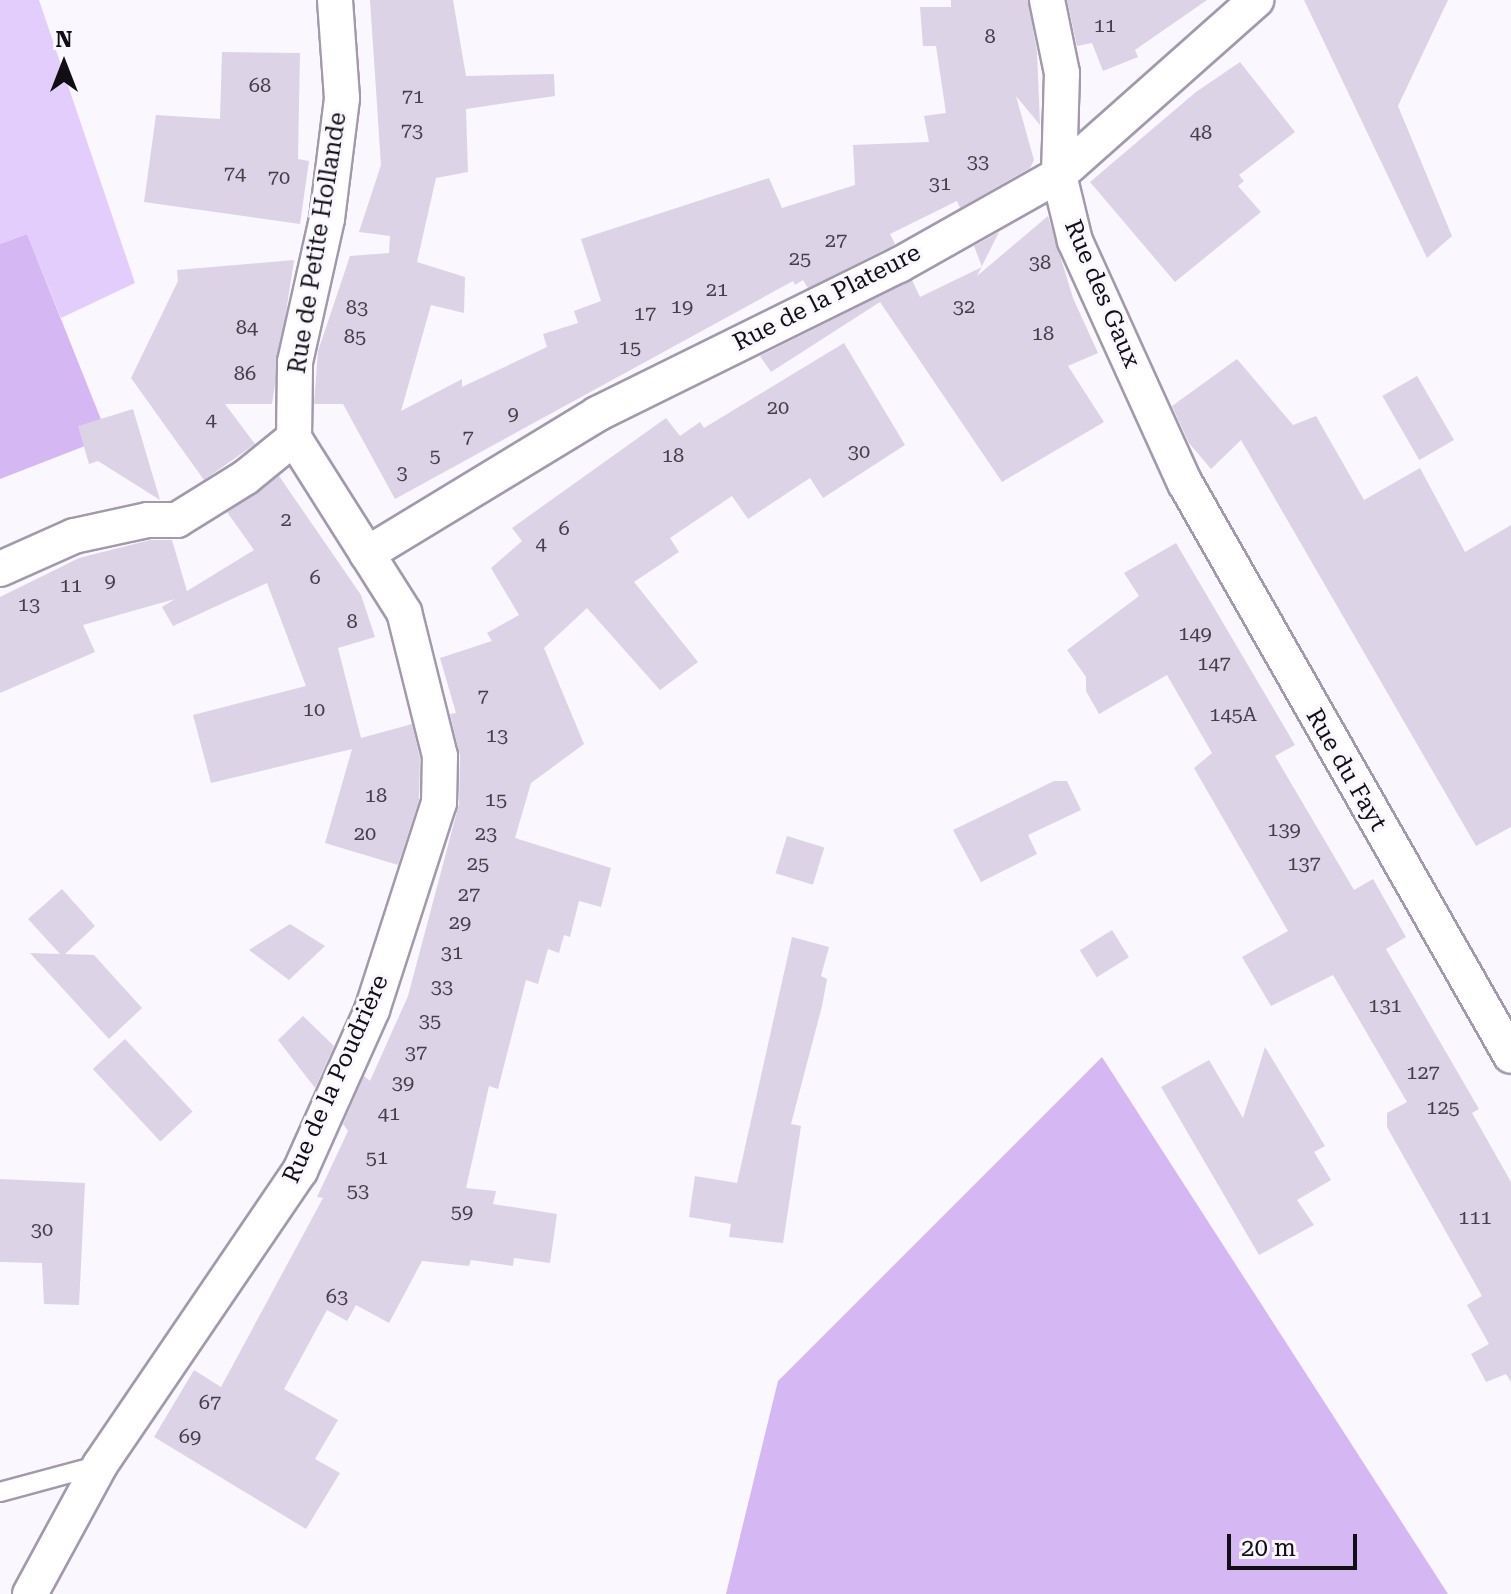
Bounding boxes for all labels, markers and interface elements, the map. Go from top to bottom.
house number: 11 [1094,13,1116,37]
north arrow [24,24,104,104]
house number: 8 [984,24,996,48]
text: N [56,27,72,52]
house number: 68 [249,73,271,97]
house number: 71 [402,84,424,108]
street label: Rue de Petite Hollande [283,110,353,376]
house number: 73 [401,118,423,142]
house number: 48 [1190,120,1212,144]
house number: 33 [967,149,989,173]
house number: 74 [224,161,246,185]
house number: 70 [268,165,290,189]
house number: 31 [929,171,951,195]
street label: Rue des Gaux [1058,216,1146,372]
house number: 27 [825,228,847,252]
street label: Rue de la Plateure [728,238,926,358]
house number: 25 [789,246,811,270]
house number: 38 [1029,250,1051,274]
house number: 21 [706,277,728,301]
house number: 19 [671,294,693,318]
house number: 32 [953,294,975,318]
house number: 83 [346,295,368,319]
house number: 17 [634,301,656,325]
house number: 84 [236,315,258,339]
house number: 18 [1032,321,1054,345]
house number: 85 [344,324,366,348]
house number: 15 [619,335,641,359]
house number: 86 [234,361,256,385]
house number: 20 [767,395,789,419]
house number: 9 [507,401,519,425]
house number: 4 [205,407,217,431]
house number: 7 [462,425,474,449]
house number: 30 [848,439,870,463]
house number: 5 [429,443,441,467]
house number: 18 [662,443,684,467]
house number: 3 [396,460,408,484]
house number: 2 [280,507,292,531]
house number: 6 [558,516,570,540]
house number: 4 [535,531,547,555]
house number: 6 [309,565,321,589]
house number: 9 [104,568,116,592]
house number: 11 [60,573,82,597]
house number: 13 [18,592,40,616]
house number: 8 [346,609,358,633]
house number: 149 [1178,621,1212,645]
house number: 147 [1197,651,1231,675]
house number: 7 [477,684,489,708]
house number: 10 [303,697,325,721]
house number: 145A [1209,702,1257,726]
street label: Rue du Fayt [1299,704,1393,836]
house number: 13 [486,723,508,747]
house number: 18 [365,783,387,807]
house number: 15 [485,787,507,811]
house number: 139 [1267,817,1301,841]
house number: 20 [354,821,376,845]
house number: 23 [475,821,497,845]
house number: 25 [467,851,489,875]
house number: 137 [1287,851,1321,875]
house number: 27 [458,882,480,906]
house number: 29 [449,910,471,934]
house number: 31 [441,940,463,964]
street label: Rue de la Poudrière [277,970,395,1188]
house number: 33 [431,974,453,998]
house number: 131 [1368,993,1402,1017]
house number: 35 [419,1008,441,1032]
house number: 37 [405,1040,427,1064]
house number: 127 [1406,1060,1440,1084]
house number: 39 [392,1070,414,1094]
house number: 125 [1426,1095,1460,1119]
house number: 41 [378,1101,400,1125]
house number: 51 [366,1145,388,1169]
house number: 53 [347,1178,369,1202]
house number: 59 [451,1199,473,1223]
house number: 111 [1458,1205,1492,1229]
house number: 30 [31,1217,53,1241]
house number: 63 [326,1284,348,1308]
house number: 67 [199,1390,221,1414]
house number: 69 [179,1424,201,1448]
scale bar [1231,1518,1361,1568]
text: 20 m [1241,1534,1296,1562]

